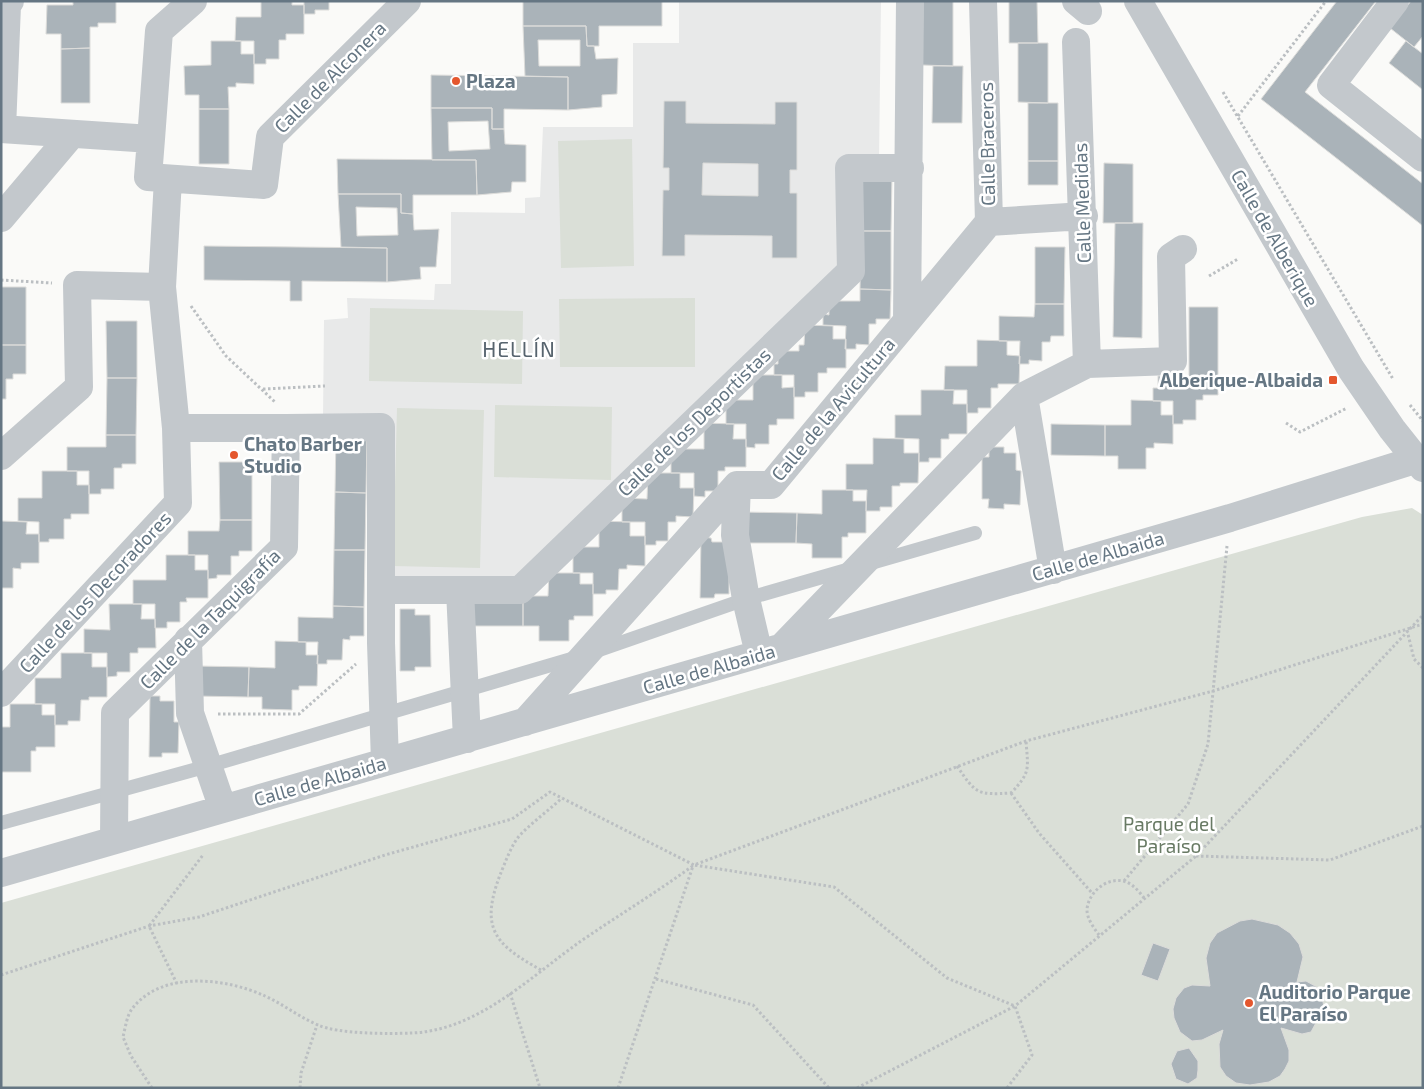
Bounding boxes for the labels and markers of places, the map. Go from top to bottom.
place label: Plaza [466,69,516,92]
marker: Plaza [450,75,462,87]
place label: Alberique-Albaida [1160,368,1323,391]
marker: Alberique-Albaida [1327,374,1339,386]
place label: Chato Barber Studio [244,432,362,477]
marker: Chato Barber Studio [228,449,240,461]
place label: Auditorio Parque El Paraíso [1259,980,1411,1025]
marker: Auditorio Parque El Paraíso [1243,997,1255,1009]

